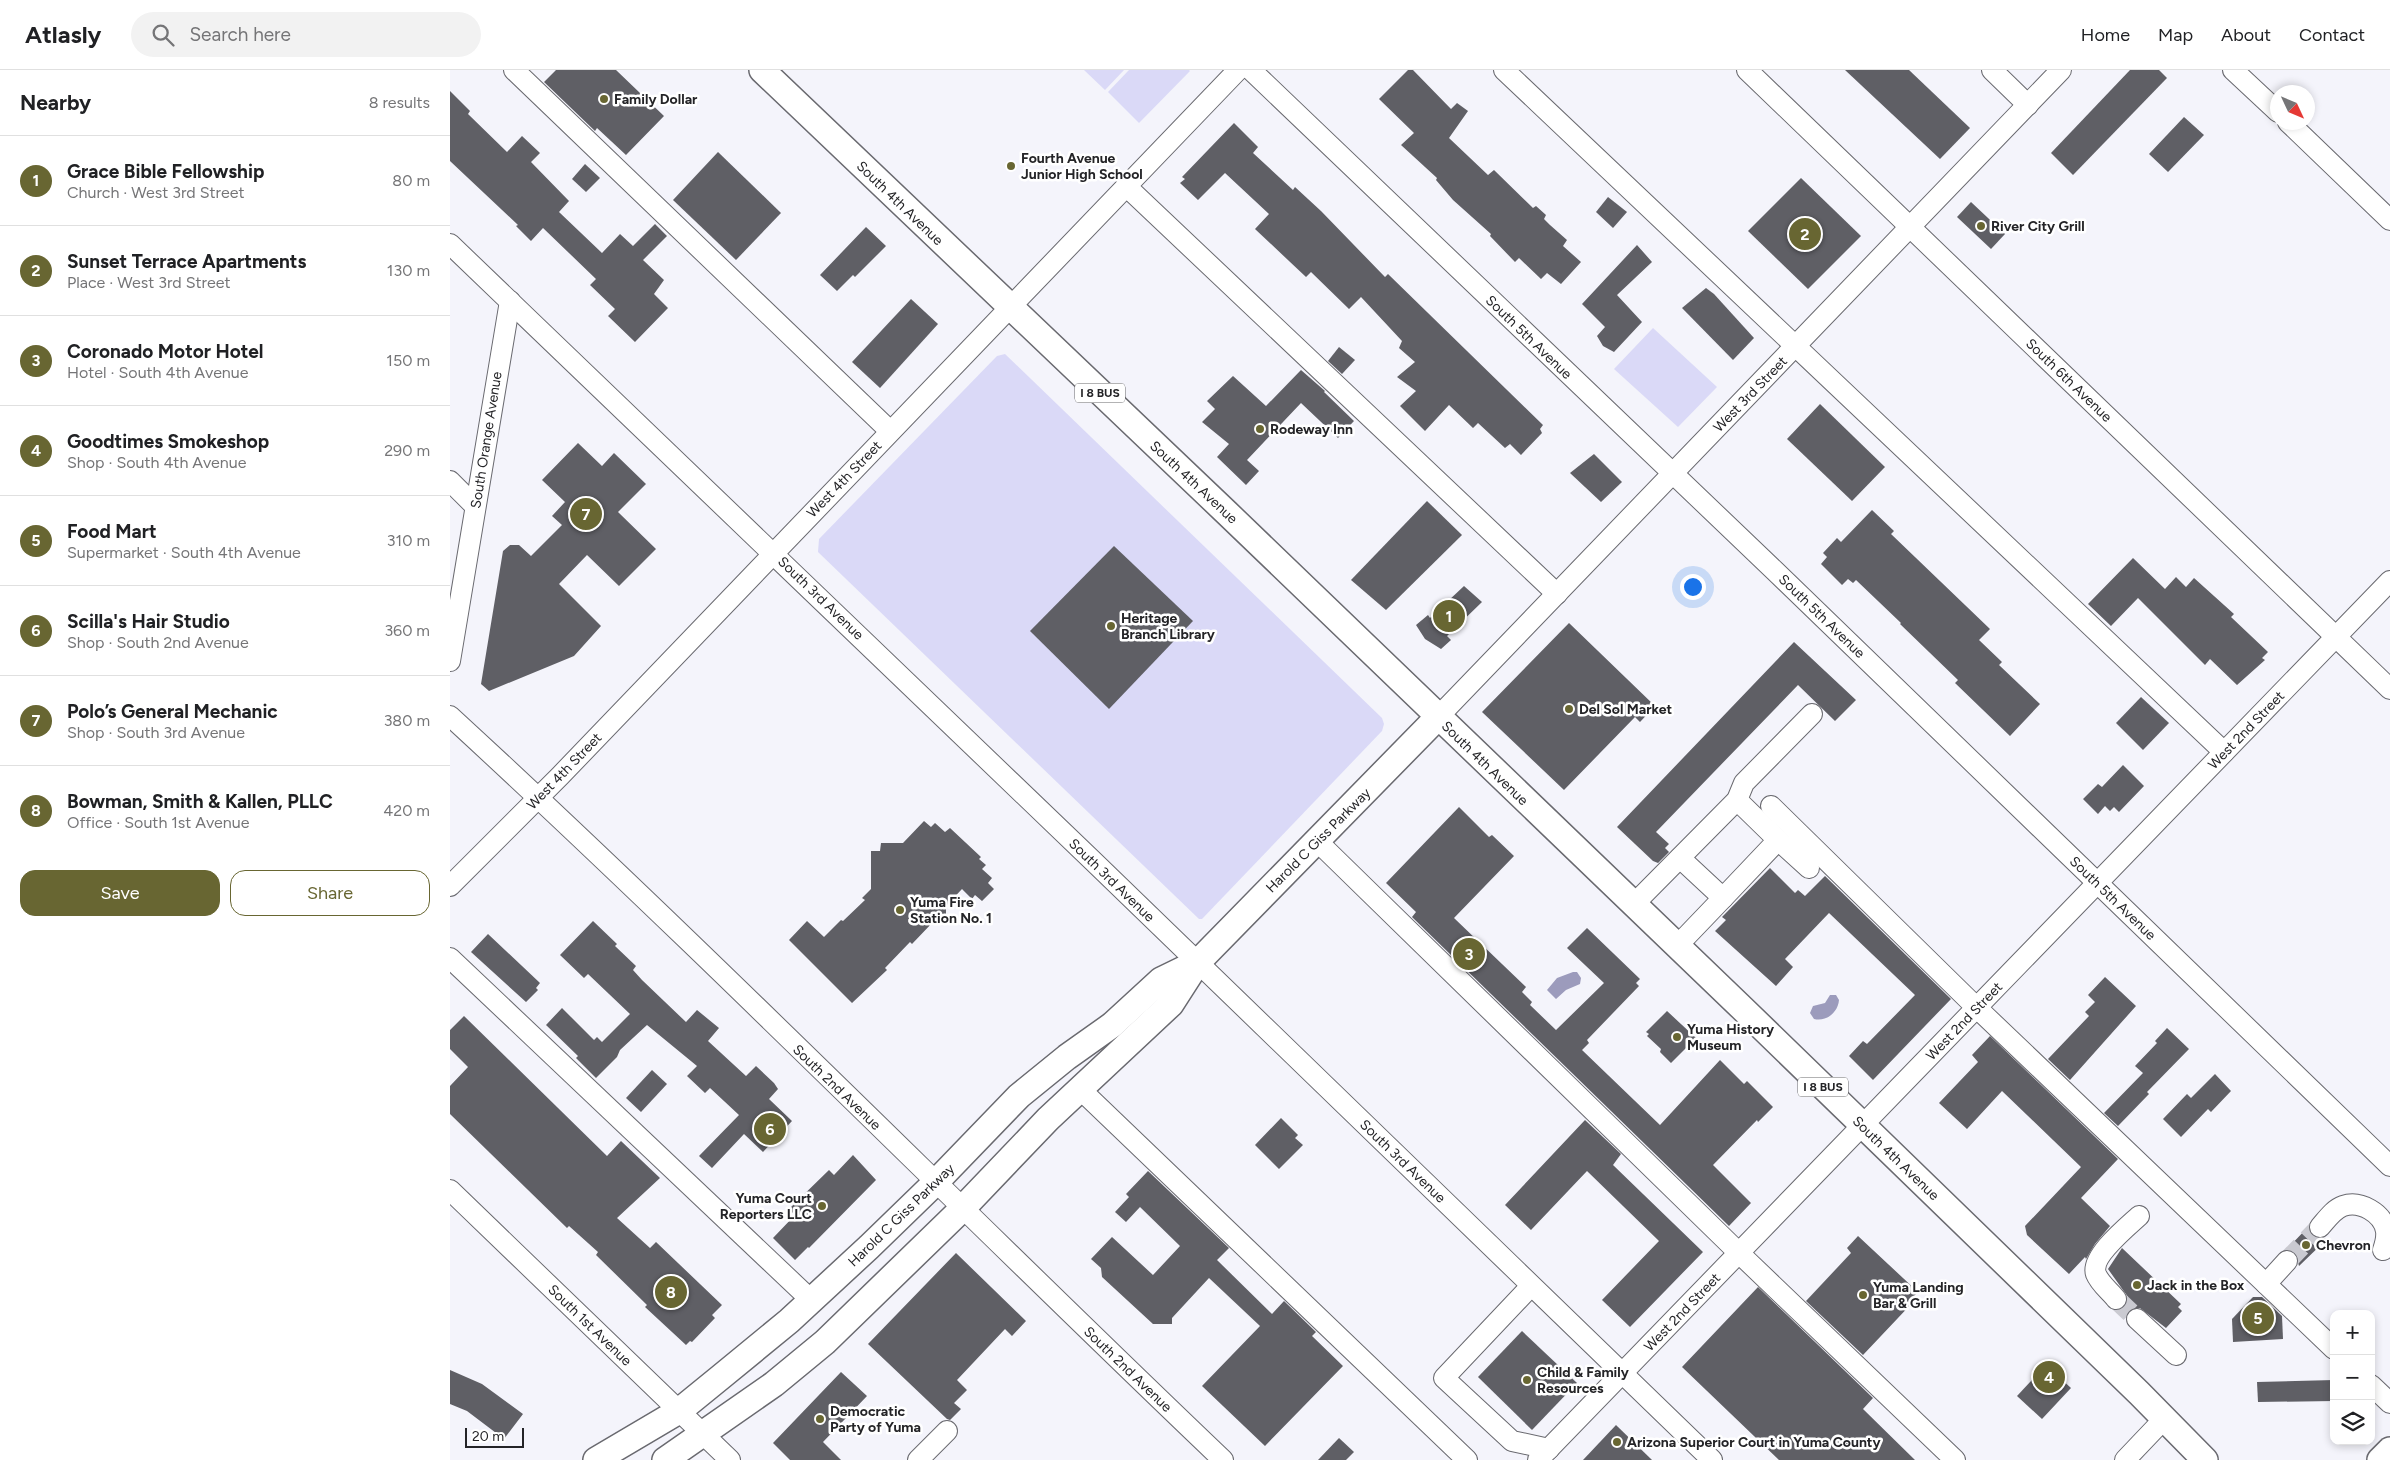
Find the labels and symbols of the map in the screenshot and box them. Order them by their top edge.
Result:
north arrow [2270,85,2315,130]
place label: Family Dollar [614,91,698,108]
marker: Family Dollar [598,93,610,105]
place label: Fourth Avenue Junior High School [1021,150,1143,183]
street label: South 4th Avenue [853,158,947,249]
marker: Fourth Avenue Junior High School [1005,160,1017,172]
pin: 2 [1789,215,1821,253]
place label: River City Grill [1991,218,2085,235]
marker: River City Grill [1975,220,1987,232]
street label: South 5th Avenue [1482,292,1575,383]
street label: South 6th Avenue [2022,335,2115,426]
street label: West 3rd Street [1710,353,1791,436]
street label: South Orange Avenue [467,370,506,510]
road number: I 8 BUS [1075,384,1125,402]
place label: Rodeway Inn [1270,421,1353,438]
marker: Rodeway Inn [1254,423,1266,435]
street label: West 4th Street [803,437,885,521]
street label: South 4th Avenue [1146,437,1241,528]
pin: 7 [570,495,602,533]
street label: South 3rd Avenue [774,553,867,644]
street label: South 5th Avenue [1775,571,1868,662]
your location [1680,574,1706,600]
pin: 1 [1433,597,1465,635]
place label: Heritage Branch Library [1121,610,1216,643]
marker: Heritage Branch Library [1105,620,1117,632]
street label: West 2nd Street [2205,688,2288,773]
place label: Del Sol Market [1579,701,1672,718]
marker: Del Sol Market [1563,703,1575,715]
street label: South 4th Avenue [1438,718,1532,809]
street label: West 4th Street [523,729,605,813]
street label: Harold C Giss Parkway [1262,784,1375,896]
street label: South 3rd Avenue [1065,835,1158,926]
street label: South 5th Avenue [2066,853,2159,944]
place label: Yuma Fire Station No. 1 [910,894,992,927]
marker: Yuma Fire Station No. 1 [894,904,906,916]
pin: 3 [1453,935,1485,973]
street label: West 2nd Street [1923,979,2006,1064]
place label: Yuma History Museum [1687,1021,1775,1054]
marker: Yuma History Museum [1671,1031,1683,1043]
street label: South 2nd Avenue [789,1041,884,1134]
road number: I 8 BUS [1798,1078,1848,1096]
pin: 6 [754,1110,786,1148]
street label: South 4th Avenue [1849,1113,1943,1204]
street label: South 3rd Avenue [1356,1116,1449,1207]
street label: Harold C Giss Parkway [845,1160,958,1270]
place label: Yuma Court Reporters LLC [720,1190,812,1223]
marker: Yuma Court Reporters LLC [816,1200,828,1212]
place label: Chevron [2316,1237,2371,1254]
marker: Chevron [2300,1239,2312,1251]
street label: West 2nd Street [1641,1270,1724,1355]
pin: 8 [655,1273,687,1311]
place label: Jack in the Box [2147,1277,2245,1294]
place label: Yuma Landing Bar & Grill [1873,1279,1964,1312]
marker: Jack in the Box [2131,1279,2143,1291]
street label: South 1st Avenue [544,1281,635,1370]
marker: Yuma Landing Bar & Grill [1857,1289,1869,1301]
pin: 5 [2242,1299,2274,1337]
street label: South 2nd Avenue [1080,1323,1175,1416]
pin: 4 [2033,1358,2065,1396]
place label: Child & Family Resources [1537,1364,1630,1397]
marker: Child & Family Resources [1521,1374,1533,1386]
place label: Democratic Party of Yuma [830,1403,921,1436]
marker: Democratic Party of Yuma [814,1413,826,1425]
scale bar [465,1425,524,1448]
place label: Arizona Superior Court in Yuma County [1627,1434,1881,1451]
marker: Arizona Superior Court in Yuma County [1611,1436,1623,1448]

